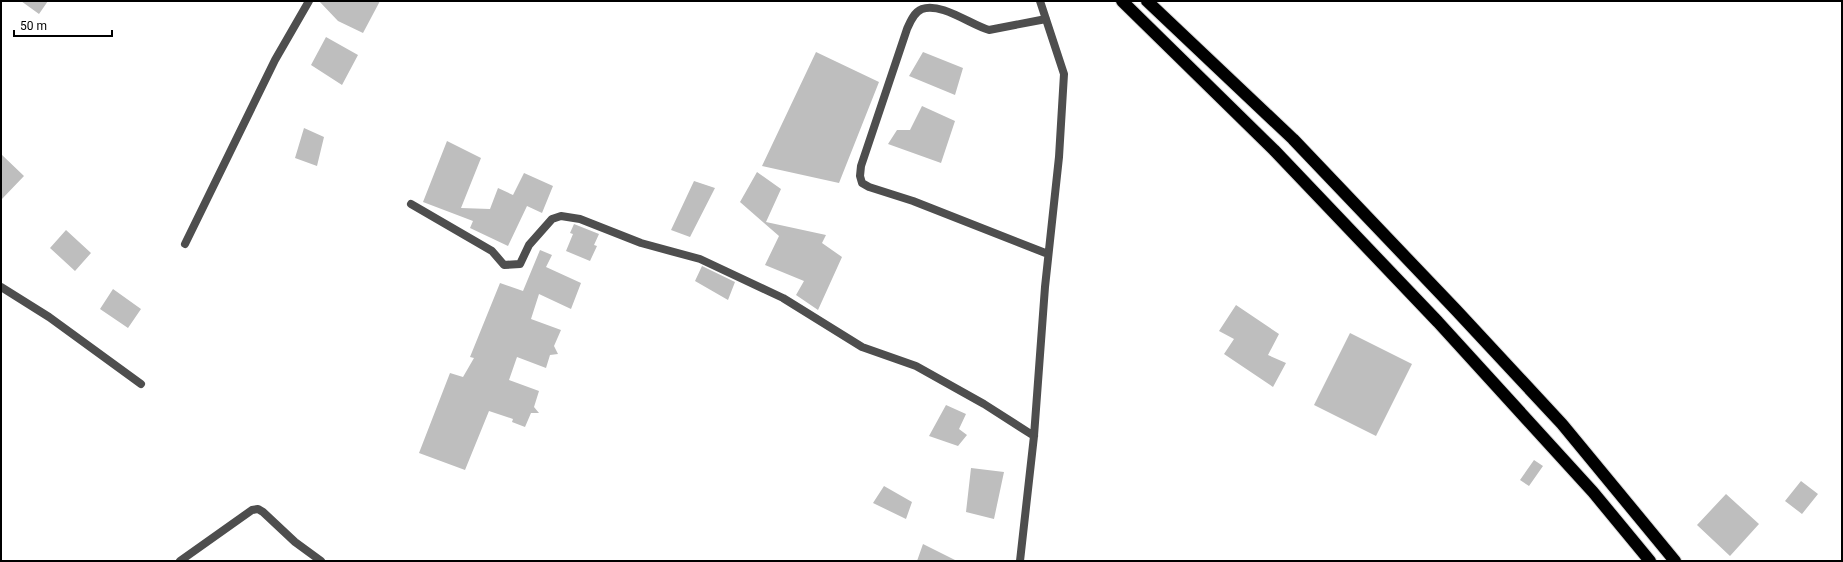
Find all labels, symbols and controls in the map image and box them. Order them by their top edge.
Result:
scale bar [14,12,112,38]
text: 50 m [20,19,47,33]

